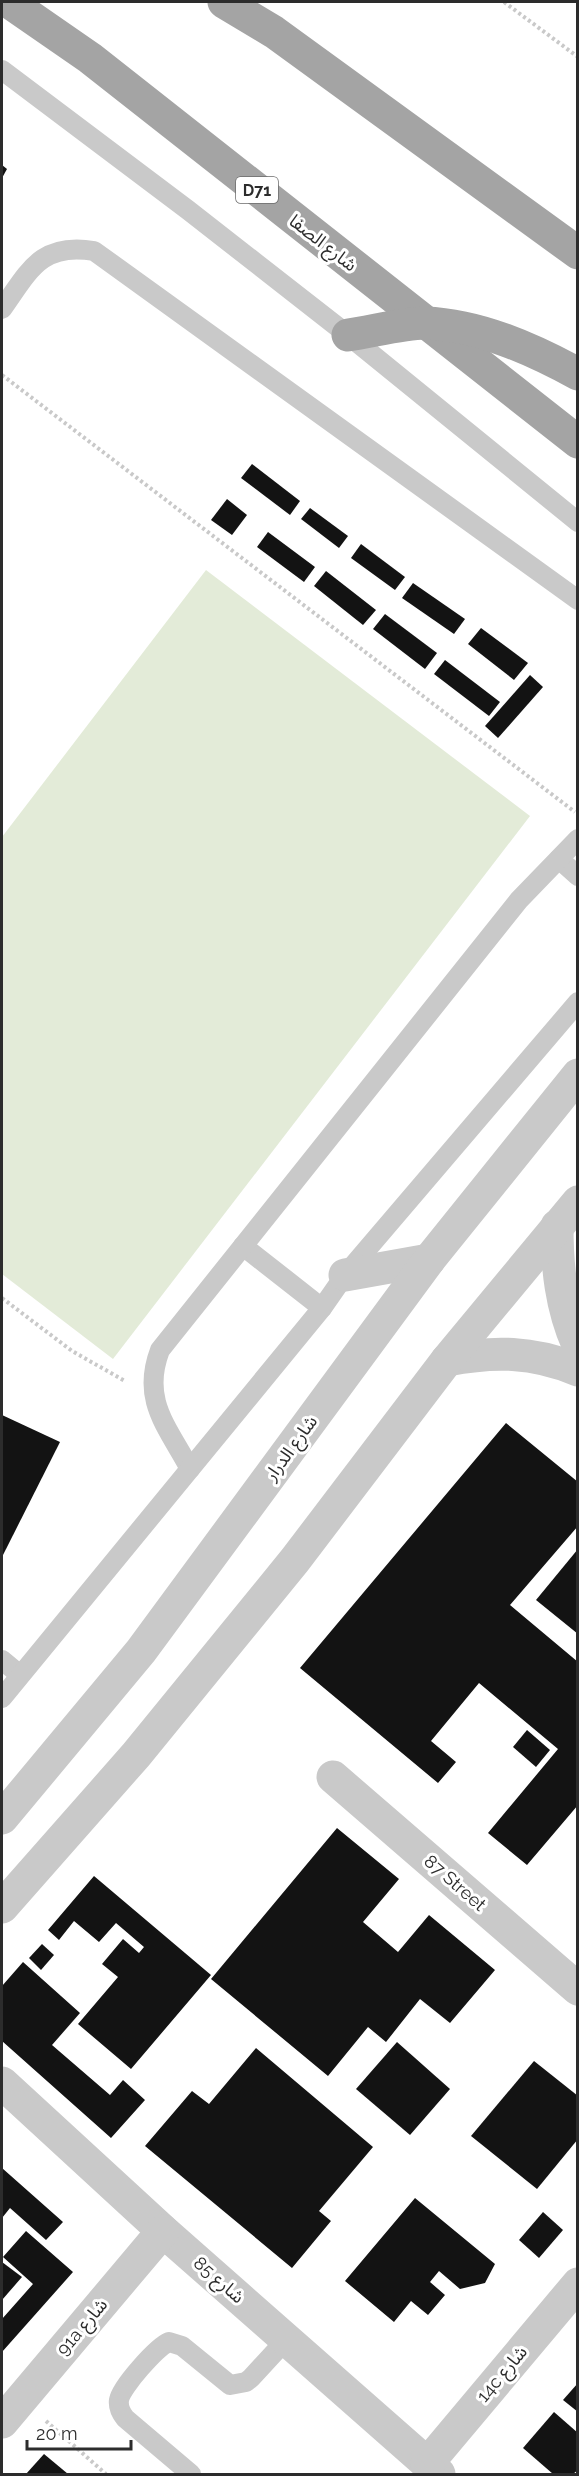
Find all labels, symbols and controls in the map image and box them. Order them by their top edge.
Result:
road number: D71 [236,177,278,203]
street label: شارع الصفا [283,210,361,279]
street label: شارع الدرار [259,1411,324,1487]
street label: 87 Street [420,1850,490,1915]
street label: شارع 85 [187,2252,249,2310]
street label: 91a شارع [52,2294,114,2362]
street label: 14c شارع [472,2341,534,2409]
scale bar [27,2413,130,2451]
text: 20 m [36,2423,78,2444]

